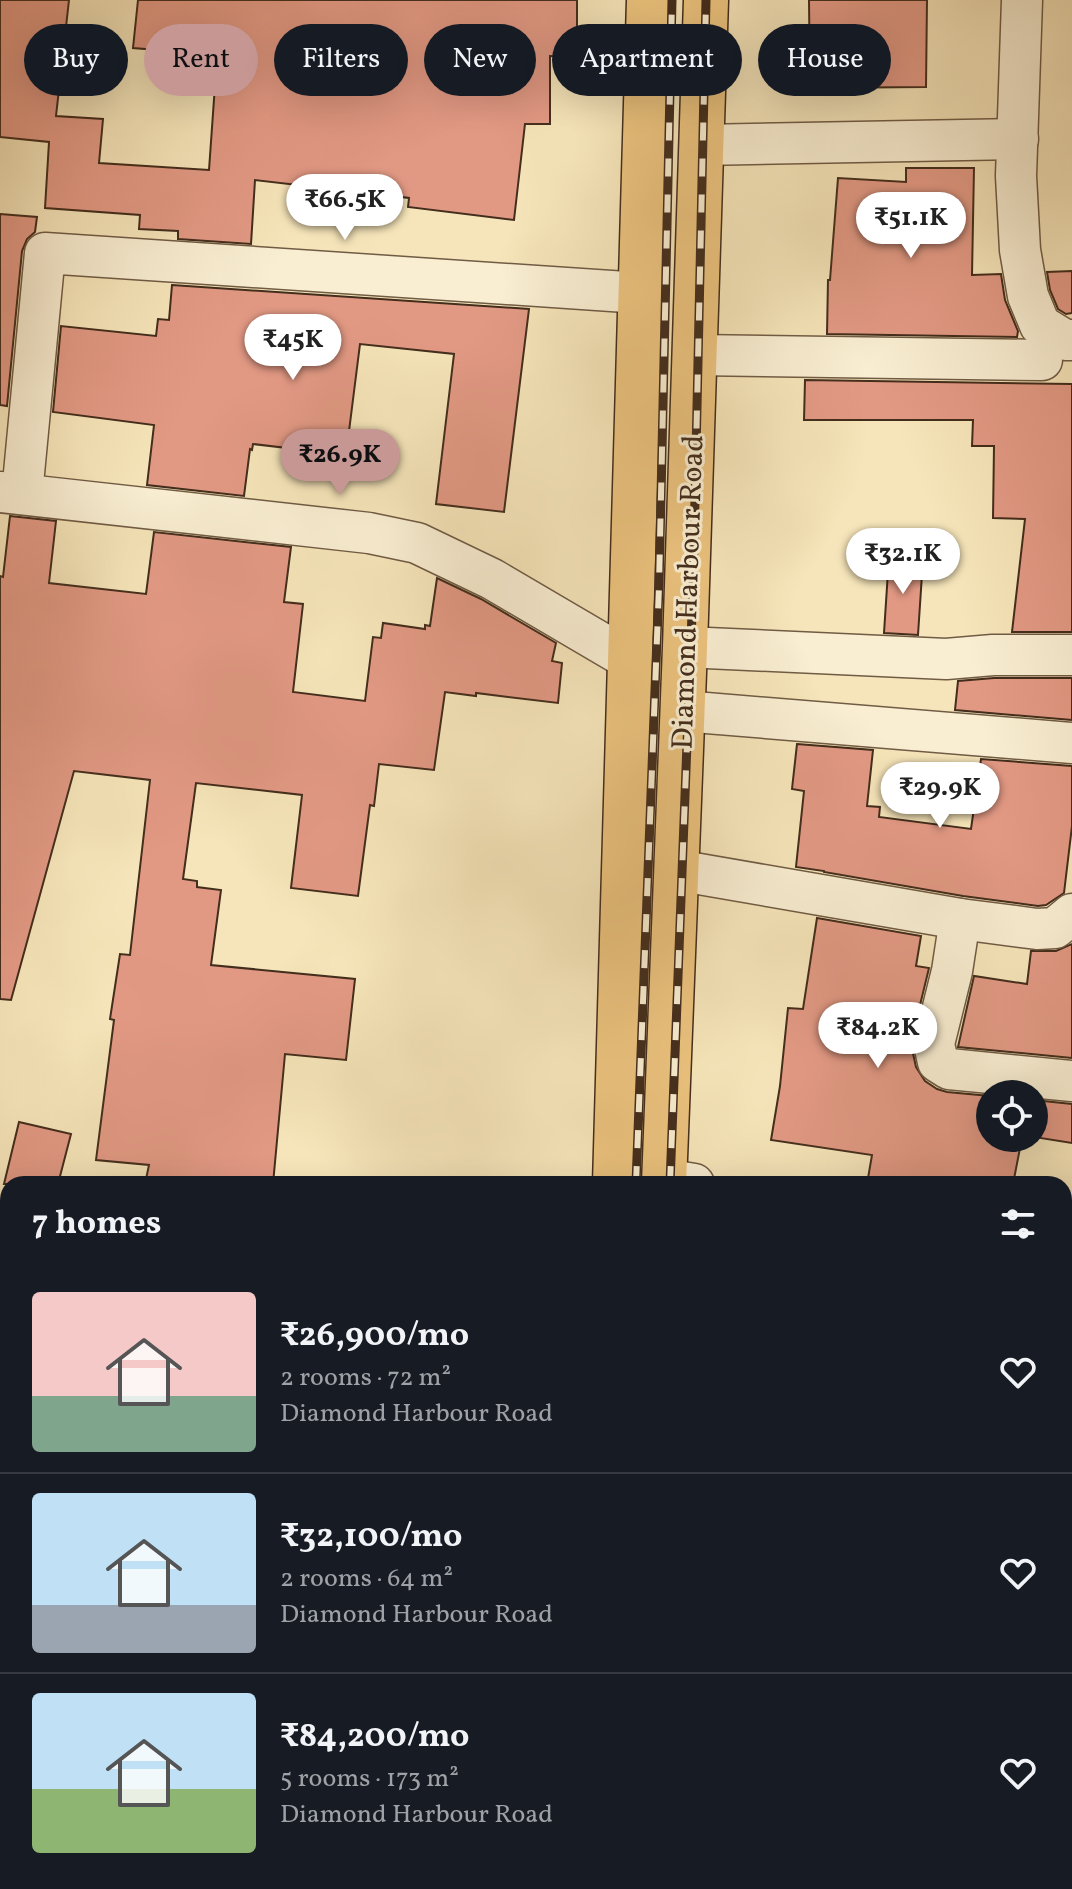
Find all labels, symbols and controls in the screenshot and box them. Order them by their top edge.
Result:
chip: Buy [24,24,128,96]
chip: Rent [144,24,258,96]
chip: Filters [274,24,408,96]
chip: New [424,24,536,96]
chip: Apartment [552,24,742,96]
chip: House [758,24,891,96]
pin: ₹66.5K [280,174,410,242]
text: ₹66.5K [304,182,386,218]
pin: ₹51.1K [846,192,976,260]
text: ₹51.1K [874,200,948,236]
pin: ₹45K [246,314,340,382]
text: ₹45K [262,322,324,358]
pin: ₹26.9K [275,429,405,497]
street label: Diamond Harbour Road [663,434,715,750]
text: ₹26.9K [299,437,381,473]
pin: ₹32.1K [838,528,968,596]
text: ₹32.1K [864,536,942,572]
pin: ₹29.9K [875,762,1005,830]
text: ₹29.9K [899,770,981,806]
pin: ₹84.2K [813,1002,943,1070]
text: ₹84.2K [836,1010,920,1046]
map controls [976,1080,1048,1152]
button: locate [976,1080,1048,1152]
text: 7 homes [32,1201,161,1248]
icon: filters [996,1202,1040,1246]
text: ₹26,900/mo [280,1313,469,1360]
icon: home [96,1324,192,1420]
icon: heart [996,1350,1040,1394]
text: 2 rooms · 72 m² [280,1360,451,1396]
text: Diamond Harbour Road [280,1396,553,1432]
text: ₹32,100/mo [280,1514,462,1561]
icon: home [96,1525,192,1621]
icon: heart [996,1551,1040,1595]
text: 2 rooms · 64 m² [280,1561,453,1597]
text: Diamond Harbour Road [280,1597,553,1633]
text: ₹84,200/mo [280,1714,470,1761]
icon: home [96,1725,192,1821]
icon: heart [996,1751,1040,1795]
text: 5 rooms · 173 m² [280,1761,459,1797]
text: Diamond Harbour Road [280,1797,553,1833]

